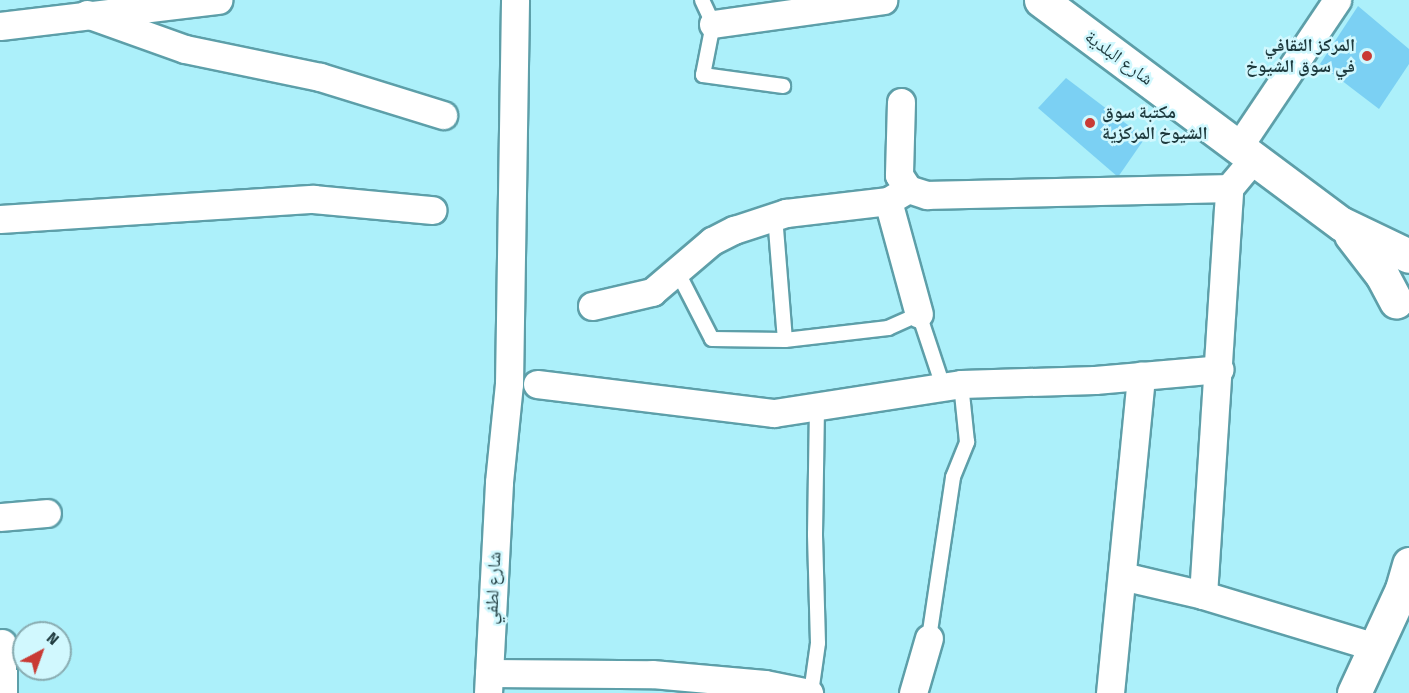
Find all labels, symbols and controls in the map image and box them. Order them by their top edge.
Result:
street label: شارع البلدية [1081,26,1157,90]
place label: المركز الثقافي في سوق الشيوخ [1246,35,1355,78]
marker: المركز الثقافي في سوق الشيوخ [1360,49,1374,63]
place label: مكتبة سوق الشيوخ المركزية [1102,102,1208,144]
marker: مكتبة سوق الشيوخ المركزية [1083,116,1097,130]
street label: شارع لطفي [480,551,506,625]
north arrow [12,621,72,681]
text: N [43,628,63,649]

